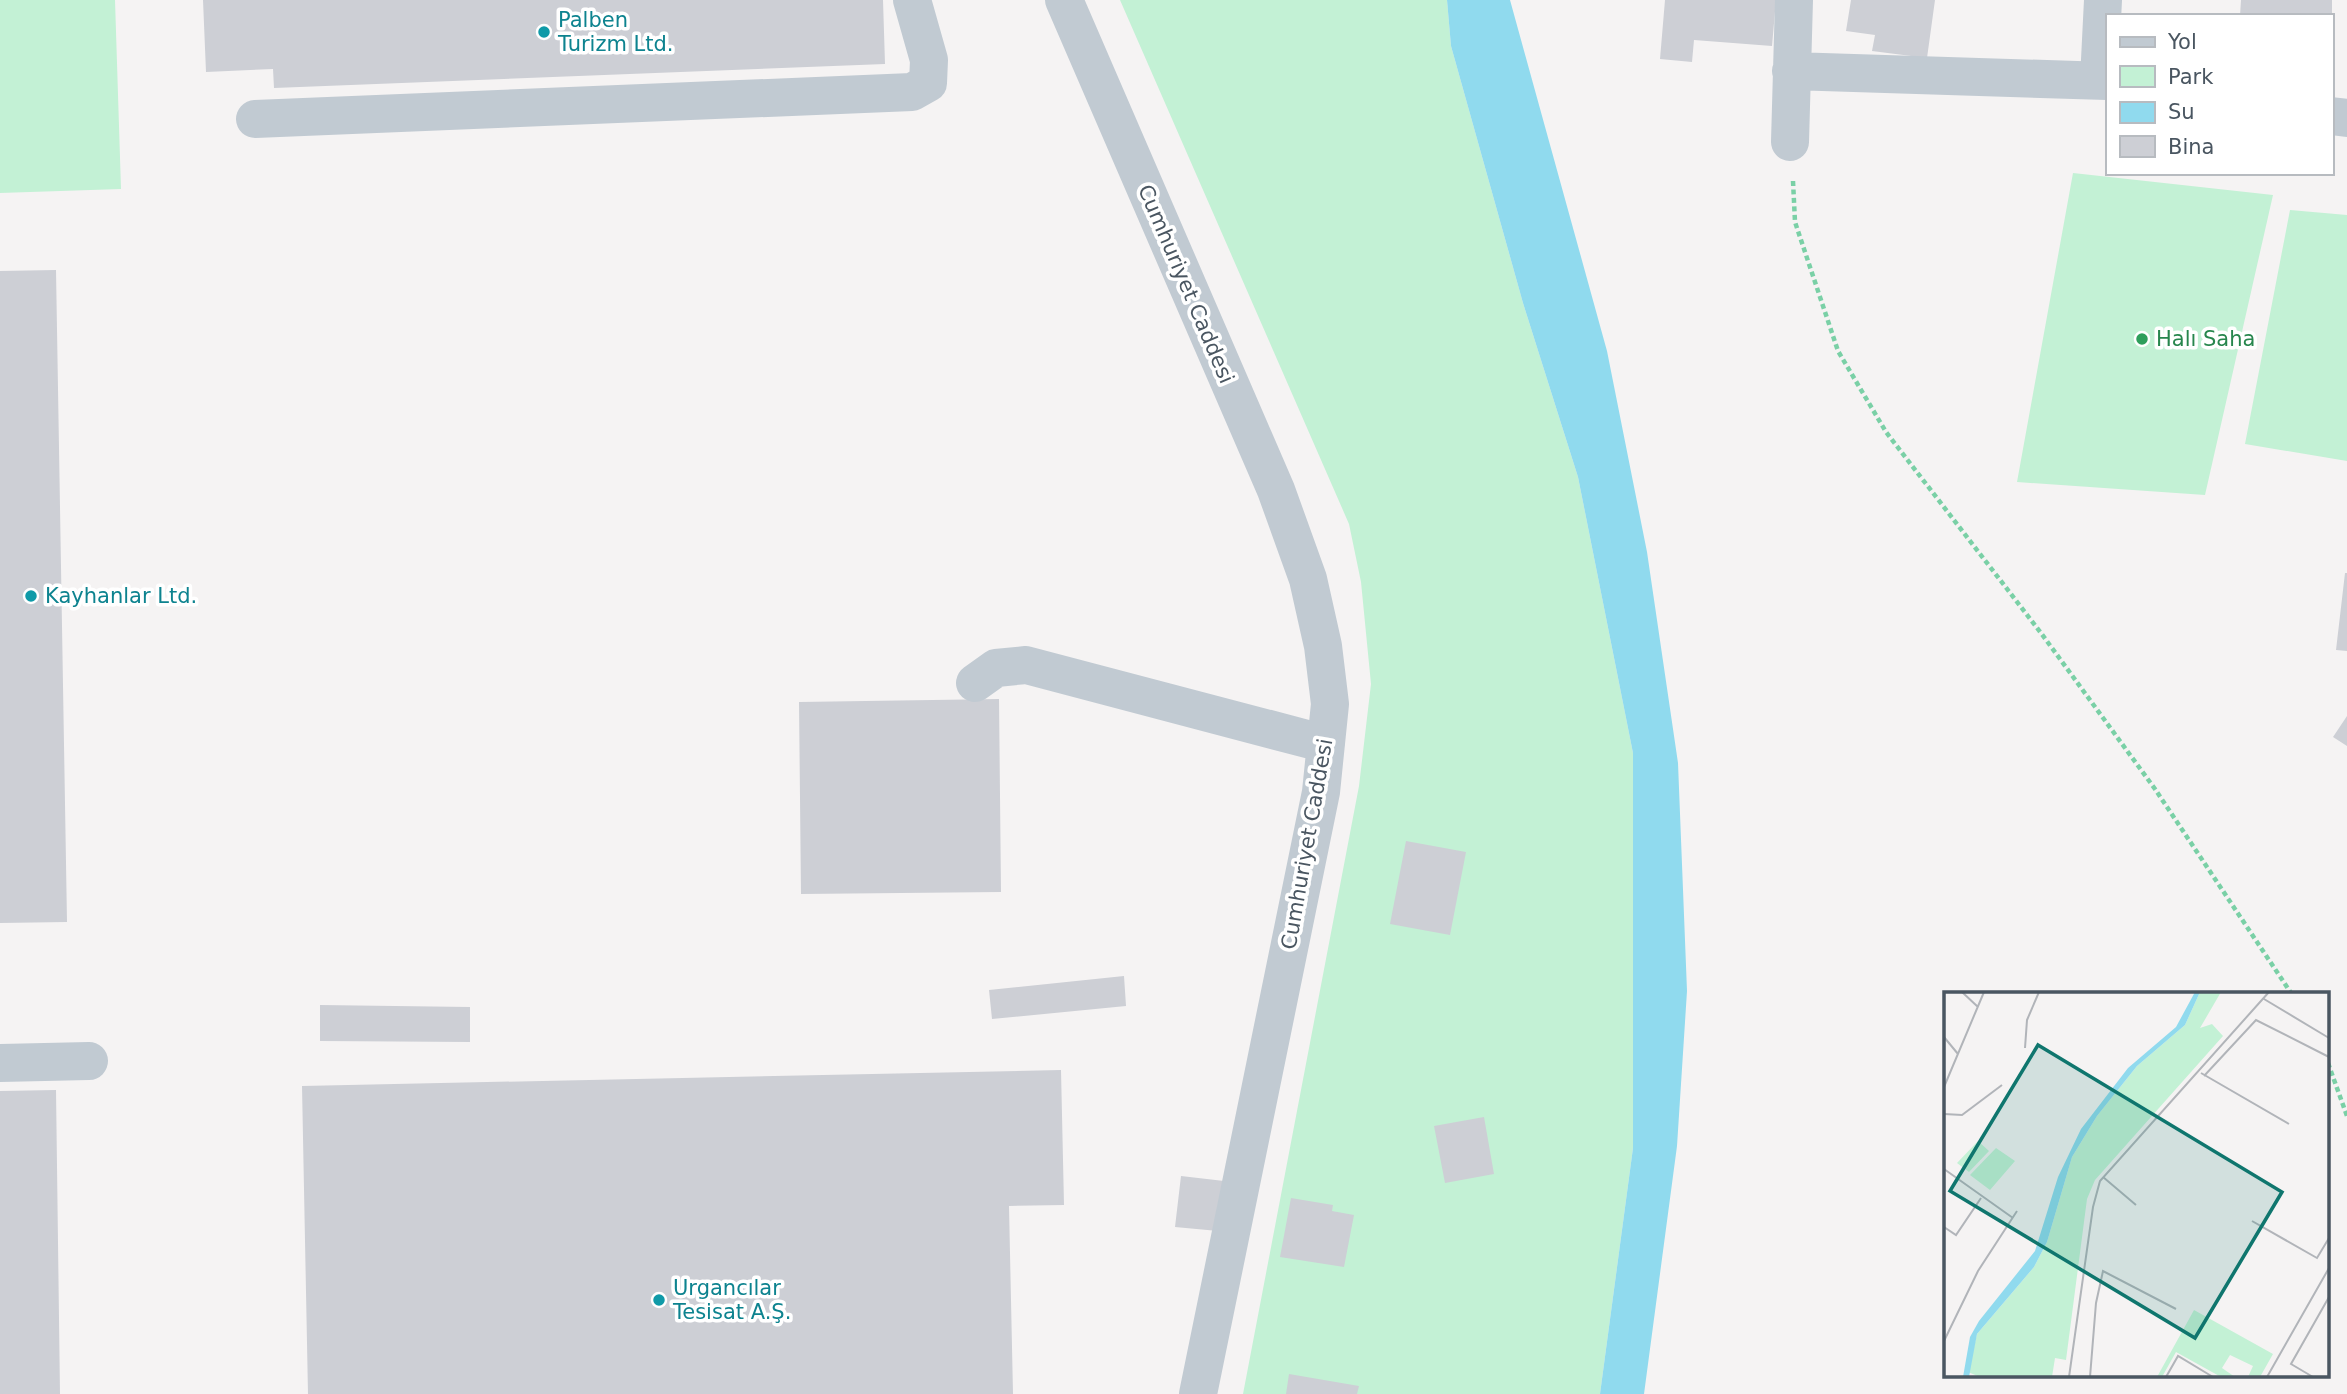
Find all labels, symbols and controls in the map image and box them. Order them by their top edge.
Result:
place label: Palben Turizm Ltd. [557,8,674,56]
legend [2106,14,2333,175]
marker: Palben Turizm Ltd. [536,24,552,40]
text: Yol [2167,30,2197,54]
text: Park [2168,65,2214,89]
text: Su [2168,100,2195,124]
text: Bina [2168,135,2214,159]
street label: Cumhuriyet Caddesi [1133,181,1239,387]
place label: Halı Saha [2156,327,2255,351]
marker: Halı Saha [2134,331,2150,347]
place label: Kayhanlar Ltd. [45,584,197,608]
marker: Kayhanlar Ltd. [23,588,39,604]
street label: Cumhuriyet Caddesi [1277,737,1337,951]
inset map [1944,992,2330,1376]
place label: Urgancılar Tesisat A.Ş. [672,1276,791,1324]
marker: Urgancılar Tesisat A.Ş. [651,1292,667,1308]

